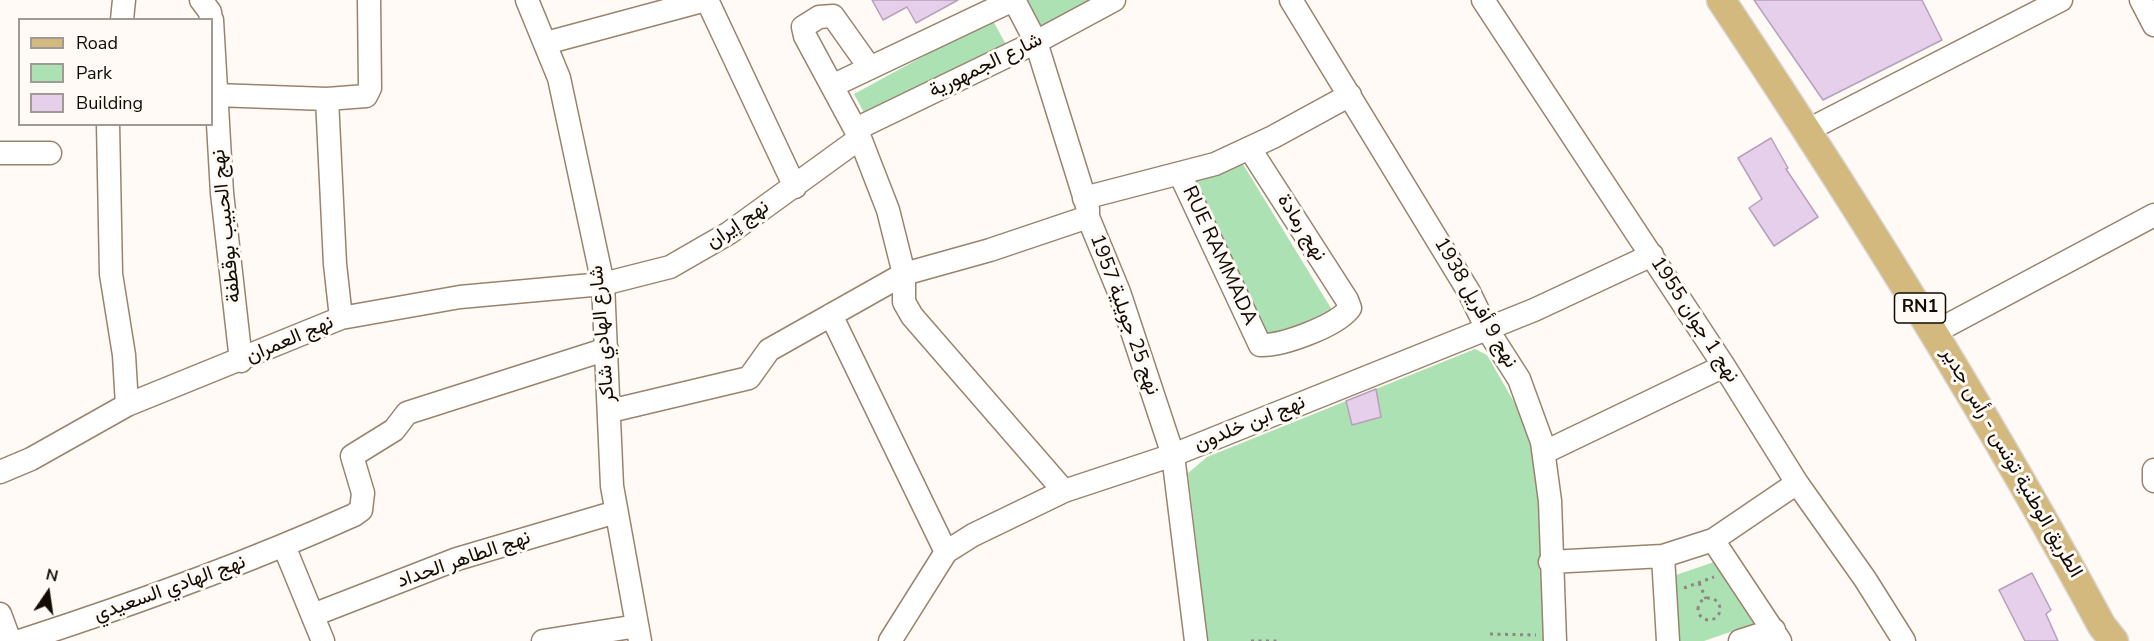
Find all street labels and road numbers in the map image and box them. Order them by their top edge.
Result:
street label: شارع الجمهورية [925,28,1047,104]
street label: نهج الحبيب بوقطفة [207,148,247,304]
street label: RUE RAMMADA [1176,183,1262,329]
street label: نهج رمادة [1271,190,1331,266]
street label: نهج إيران [702,195,774,255]
street label: نهج 25 جويلية 1957 [1084,231,1164,399]
street label: نهج 9 أفريل 1938 [1428,233,1522,373]
street label: نهج 1 جوان 1955 [1644,253,1744,387]
street label: شارع الهادي شاكر [585,265,621,403]
road number: RN1 [1894,293,1946,323]
street label: نهج العمران [243,311,337,369]
street label: الطريق الوطنية تونس - رأس جدير [1935,344,2087,582]
street label: نهج ابن خلدون [1191,391,1309,457]
street label: نهج الطاهر الحداد [394,526,534,594]
street label: نهج الهادي السعيدي [91,550,249,628]

